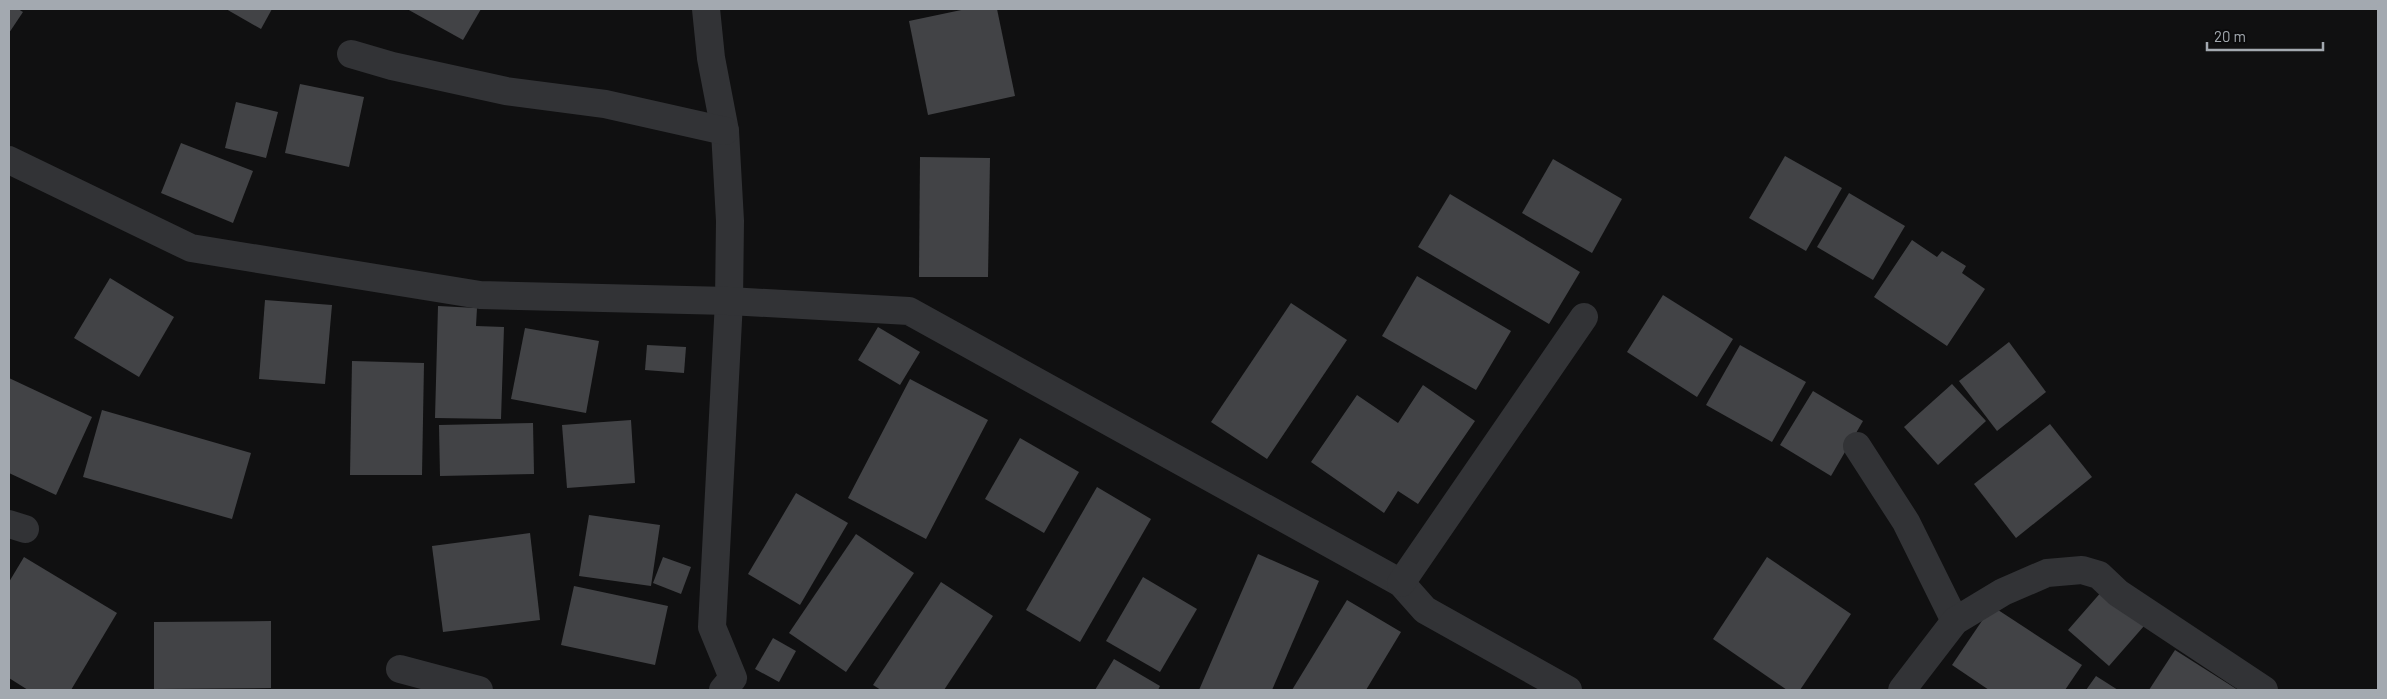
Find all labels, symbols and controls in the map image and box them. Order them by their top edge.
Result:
scale bar [2207,20,2323,52]
text: 20 m [2214,27,2246,45]

